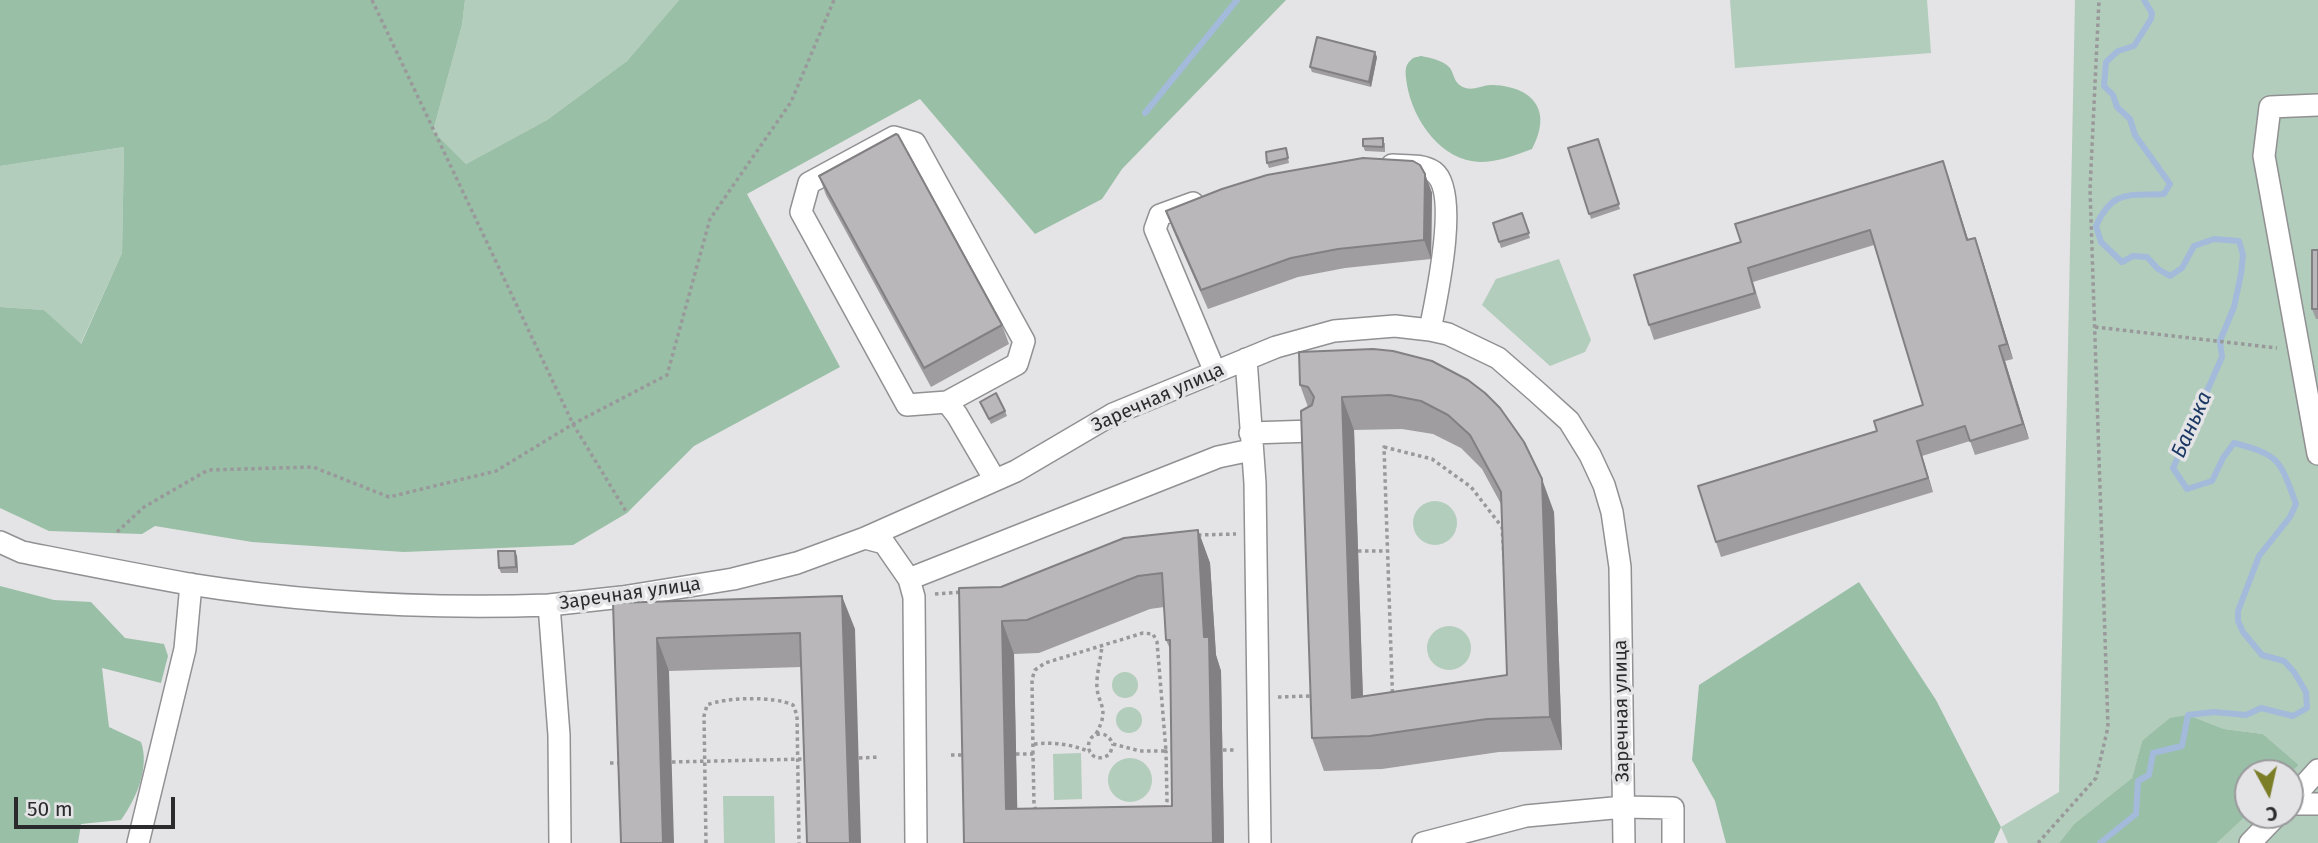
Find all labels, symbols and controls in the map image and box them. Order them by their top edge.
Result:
street label: Заречная улица [1088,359,1228,437]
water label: Банька [2166,388,2218,462]
street label: Заречная улица [558,573,702,615]
street label: Заречная улица [1609,640,1635,782]
north arrow [2234,759,2304,829]
scale bar [18,784,178,828]
text: 50 m [27,796,73,822]
text: С [2265,801,2279,825]

